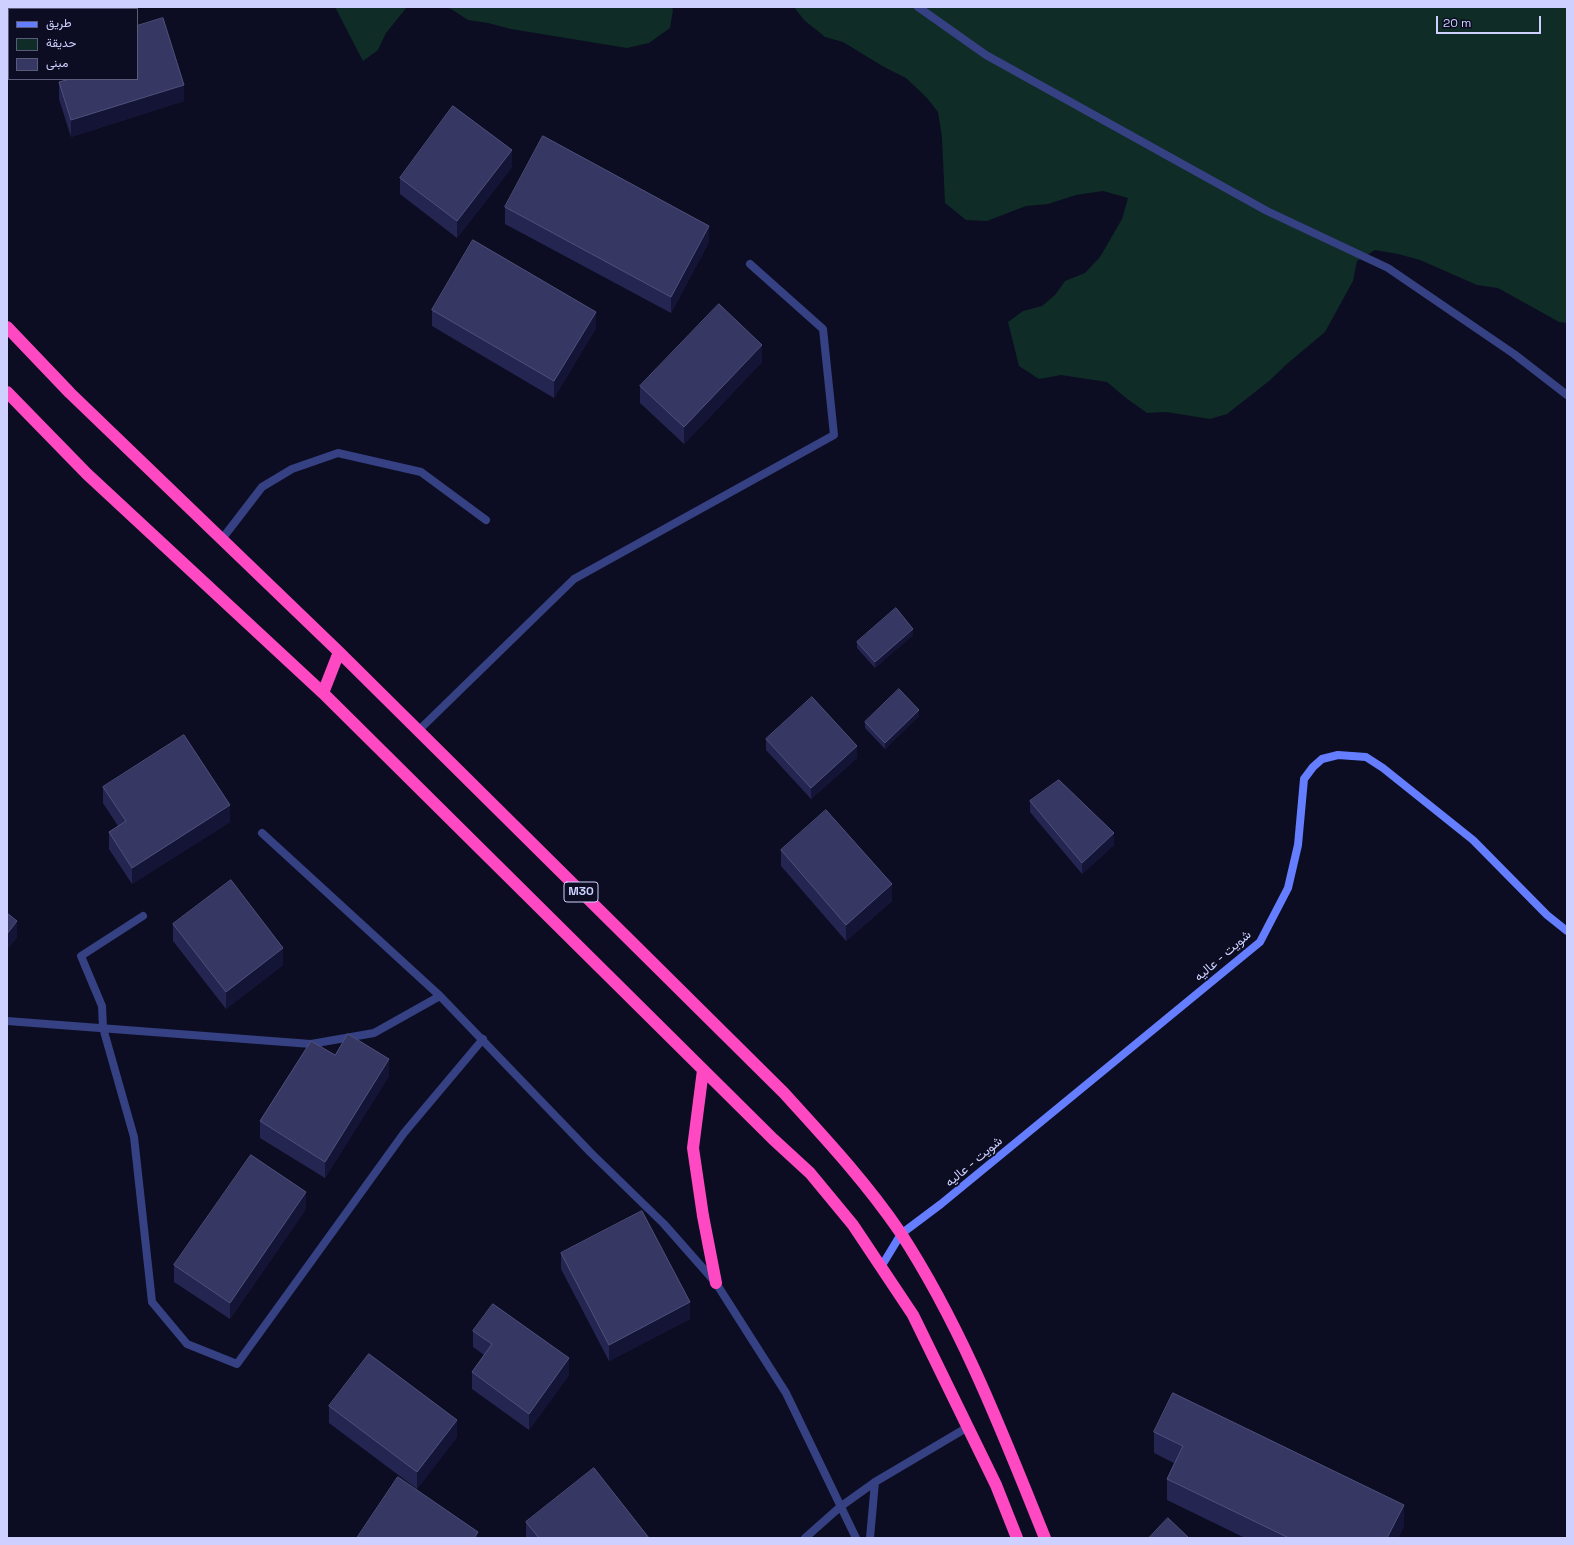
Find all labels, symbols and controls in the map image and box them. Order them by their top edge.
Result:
legend [8,8,138,80]
scale bar [1438,8,1543,34]
text: طريق [46,15,71,31]
text: 20 m [1443,15,1471,31]
text: حديقة [46,35,76,51]
text: مبنى [46,55,68,71]
road number: M30 [564,882,598,902]
street label: شويت - عاليه [1191,927,1255,985]
street label: شويت - عاليه [942,1133,1006,1191]

